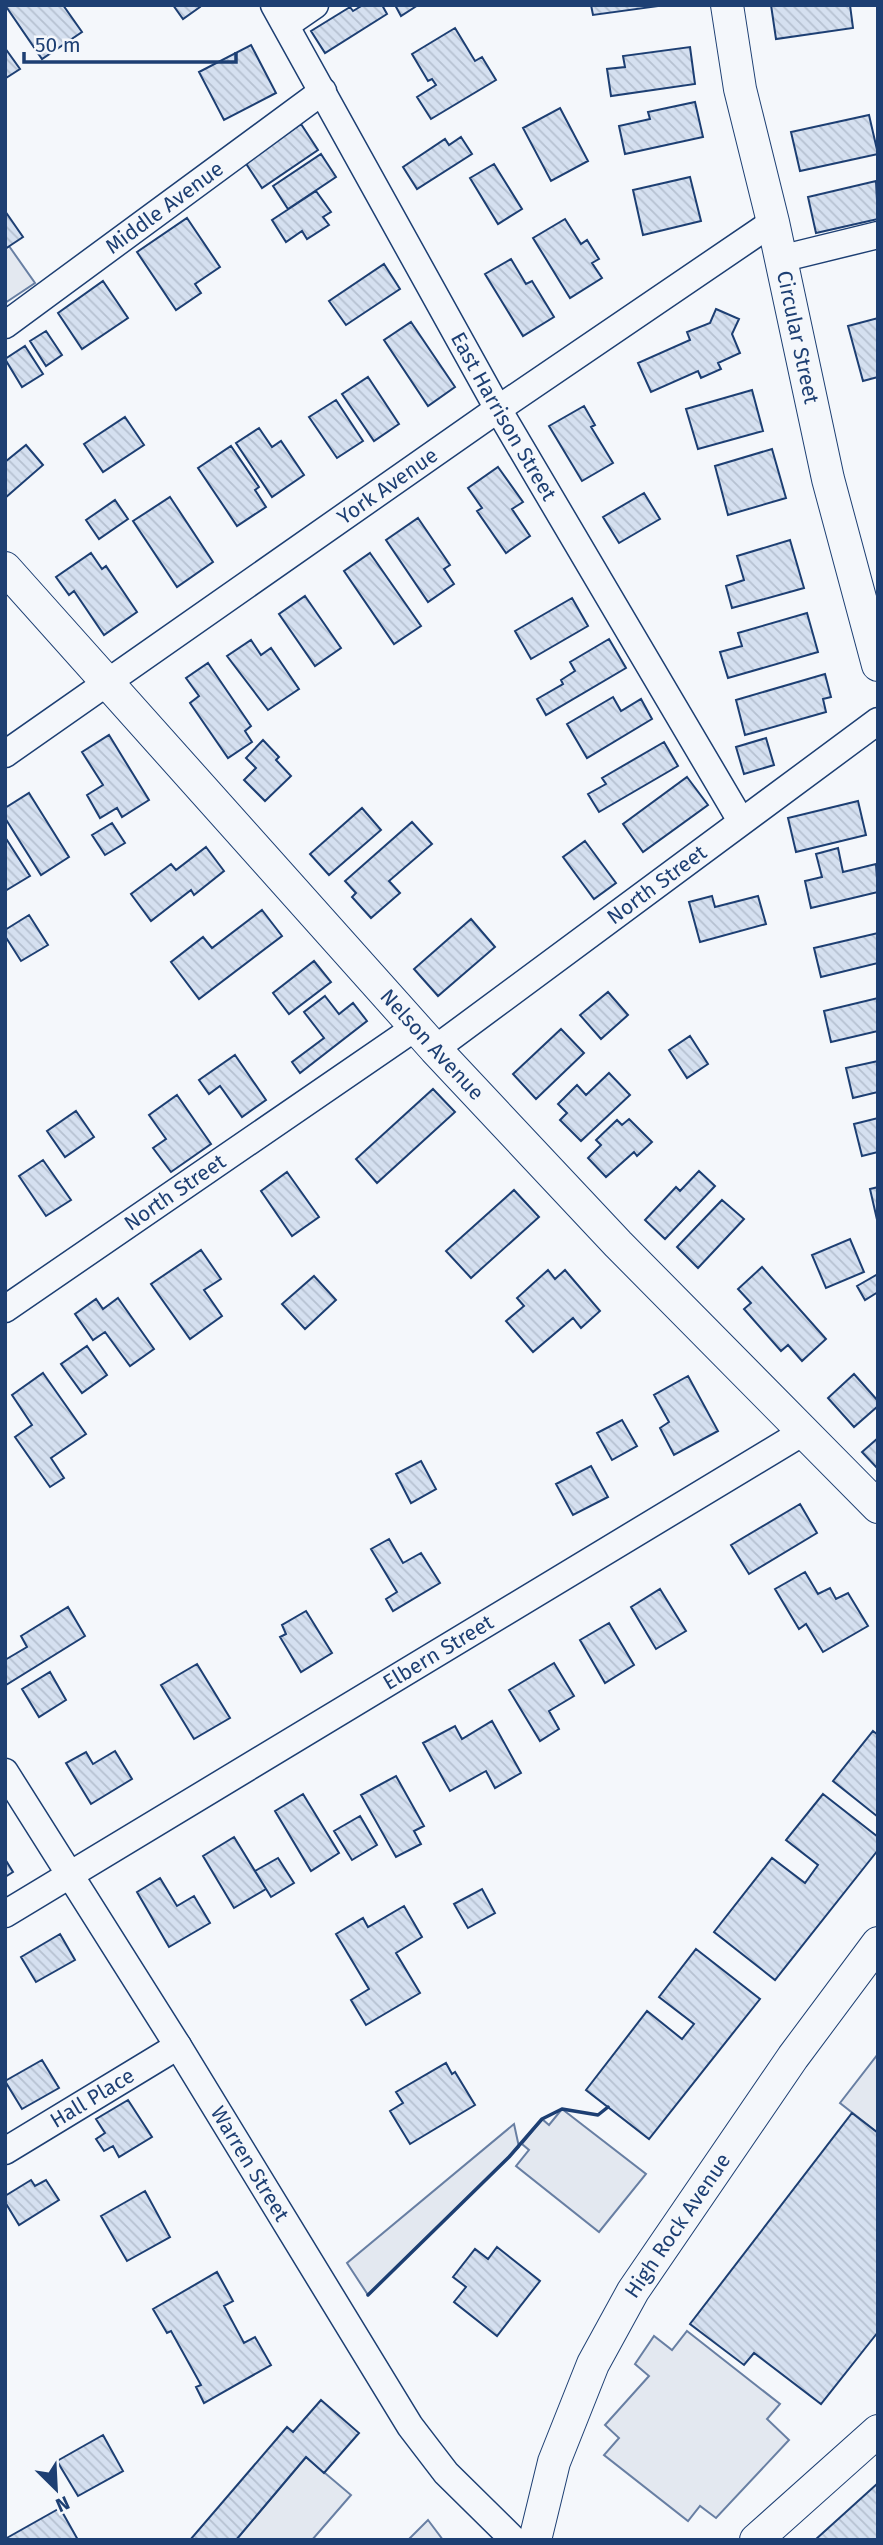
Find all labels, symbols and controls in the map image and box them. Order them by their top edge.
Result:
scale bar [24,21,236,65]
text: 50 m [35,32,81,58]
street label: Middle Avenue [100,156,229,260]
street label: Circular Street [771,268,825,407]
street label: East Harrison Street [445,328,562,506]
street label: York Avenue [332,442,443,530]
street label: North Street [602,839,712,930]
street label: Nelson Avenue [375,984,489,1106]
street label: North Street [119,1148,231,1236]
street label: Elbern Street [378,1609,498,1696]
street label: Hall Place [45,2063,139,2134]
street label: Warren Street [205,2101,295,2226]
street label: High Rock Avenue [619,2148,736,2303]
north arrow [21,2454,91,2524]
text: N [52,2491,73,2517]

